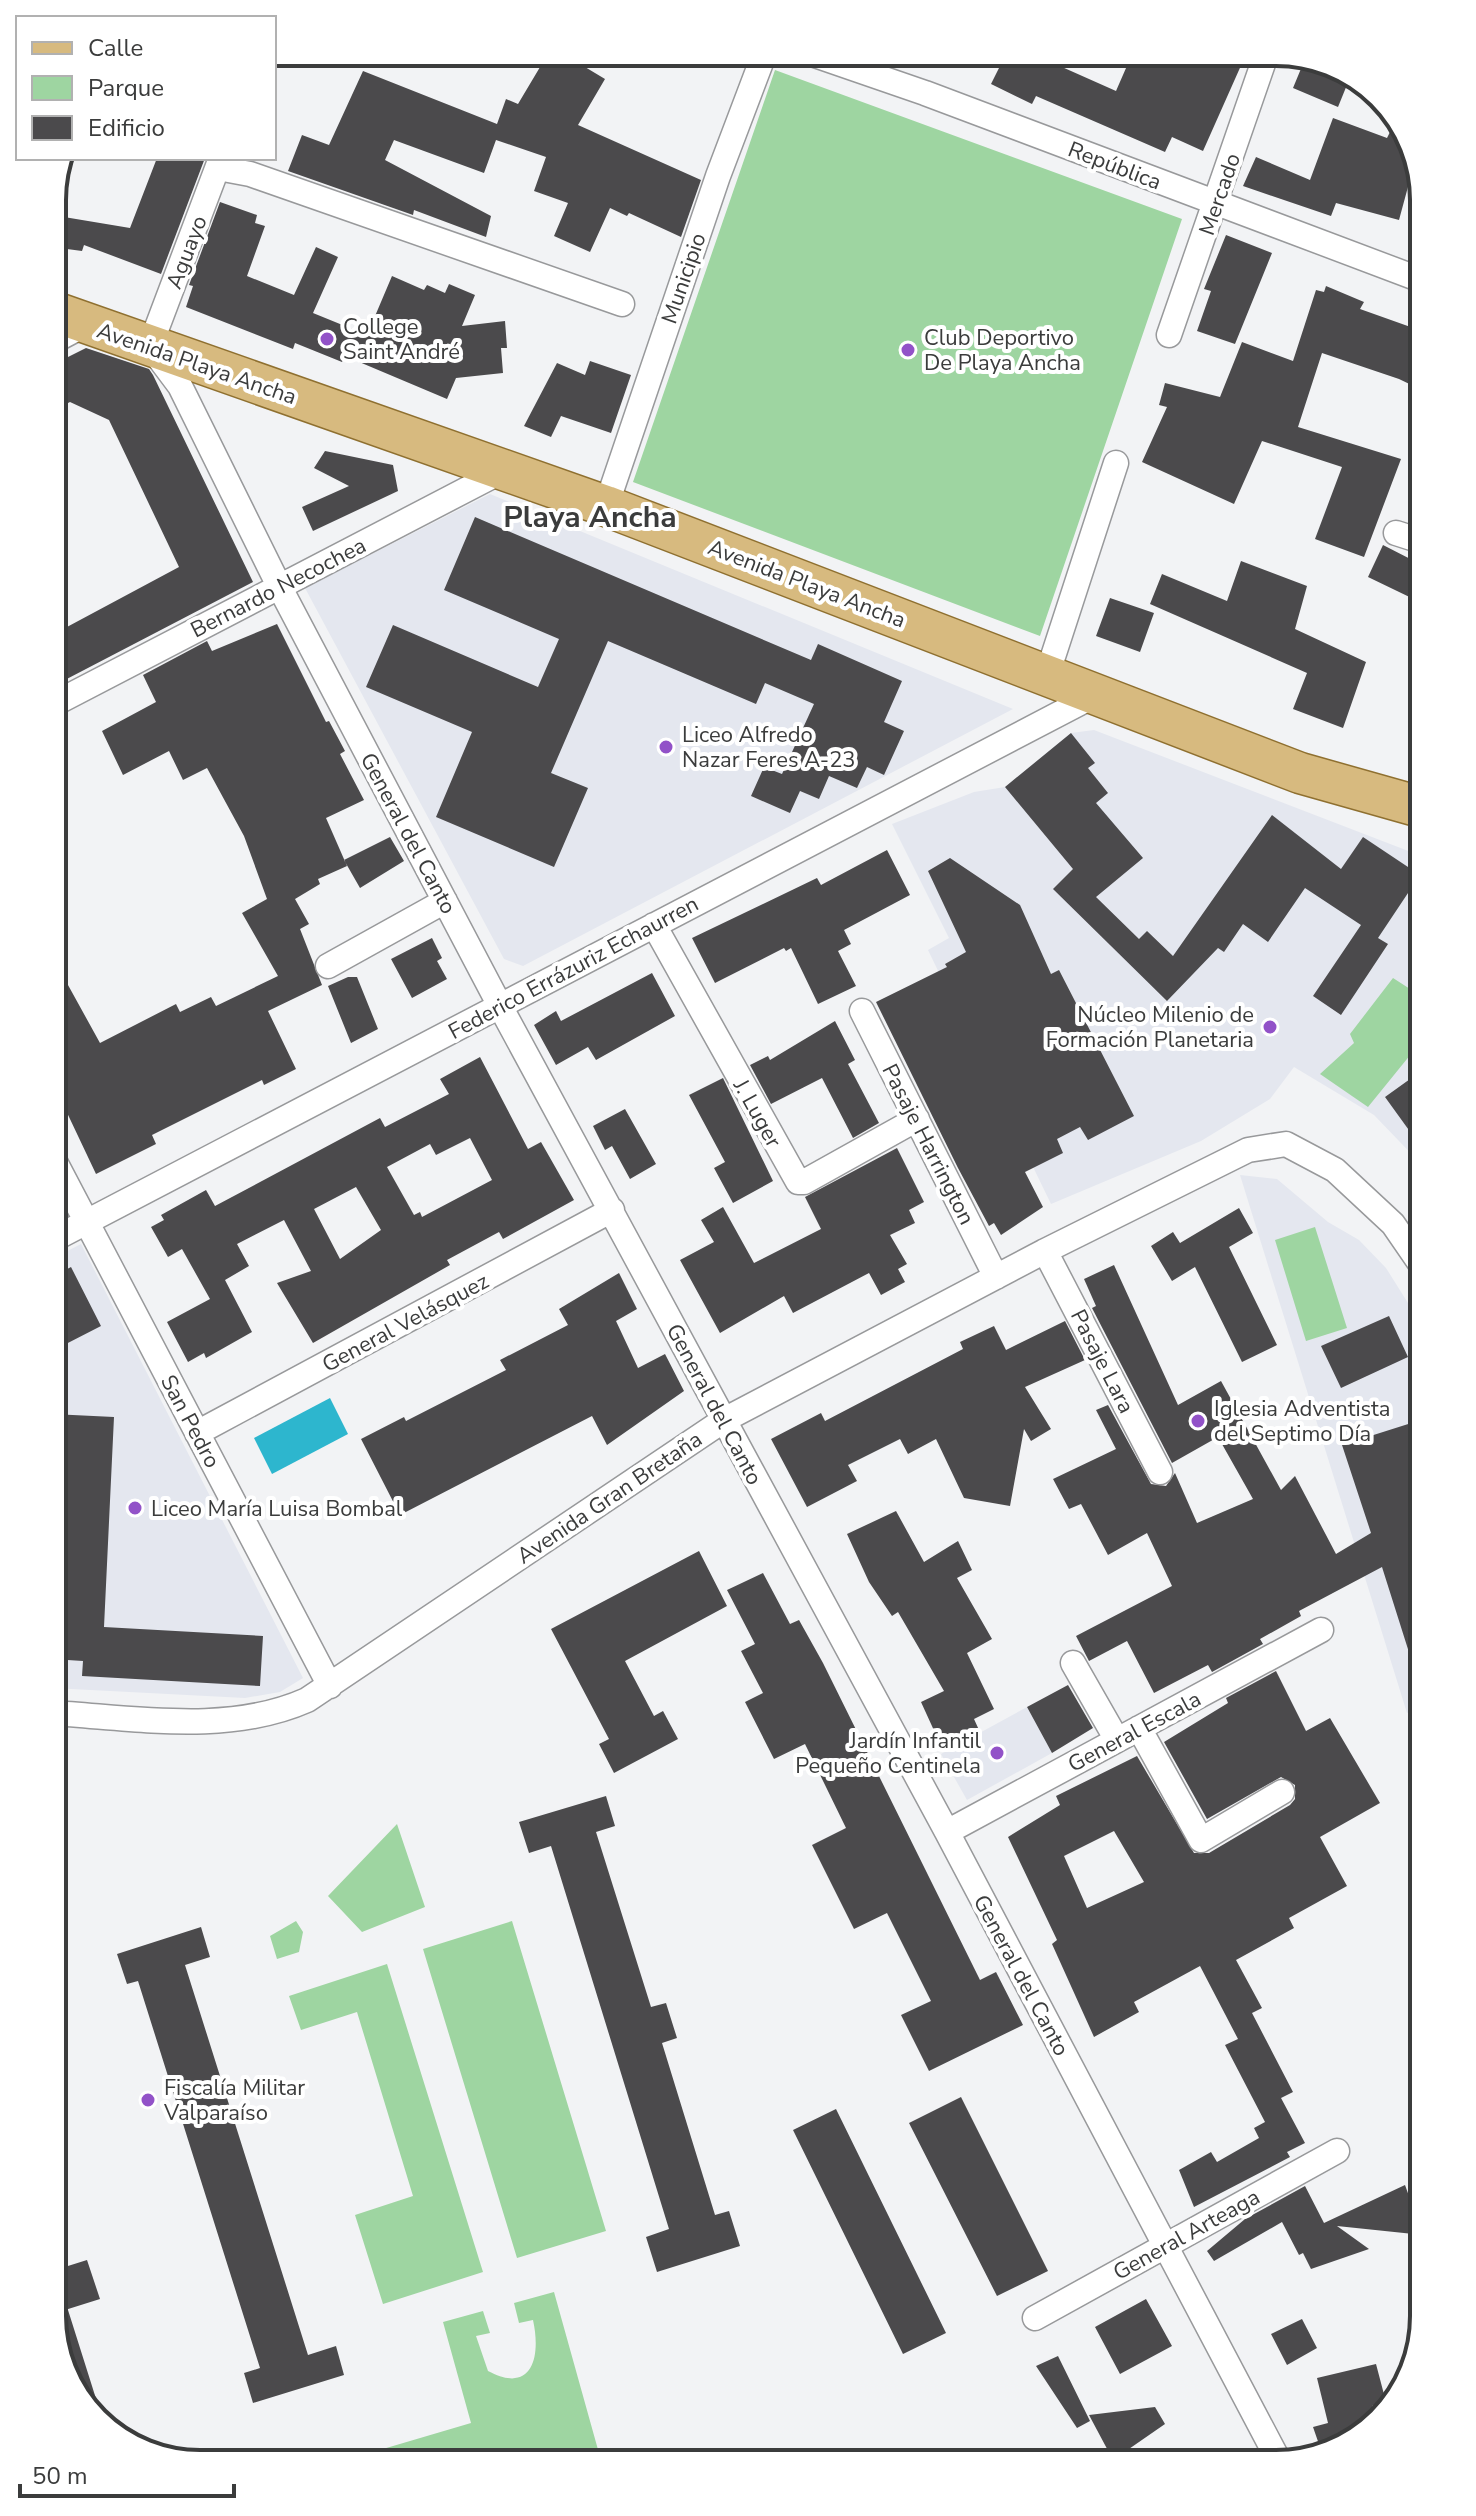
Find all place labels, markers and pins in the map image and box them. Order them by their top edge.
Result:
place label: College Saint André [343,312,460,367]
place label: Club Deportivo De Playa Ancha [924,323,1081,378]
marker: College Saint André [318,330,336,348]
marker: Club Deportivo De Playa Ancha [899,341,917,359]
place label: Liceo Alfredo Nazar Feres A-23 [682,720,856,775]
marker: Liceo Alfredo Nazar Feres A-23 [657,738,675,756]
place label: Núcleo Milenio de Formación Planetaria [1046,1000,1254,1055]
marker: Núcleo Milenio de Formación Planetaria [1261,1018,1279,1036]
place label: Iglesia Adventista del Septimo Día [1214,1394,1390,1449]
marker: Iglesia Adventista del Septimo Día [1189,1412,1207,1430]
place label: Liceo María Luisa Bombal [151,1494,403,1524]
marker: Liceo María Luisa Bombal [126,1499,144,1517]
place label: Jardín Infantil Pequeño Centinela [795,1726,981,1781]
marker: Jardín Infantil Pequeño Centinela [988,1744,1006,1762]
place label: Fiscalía Militar Valparaíso [163,2073,305,2128]
marker: Fiscalía Militar Valparaíso [139,2091,157,2109]

